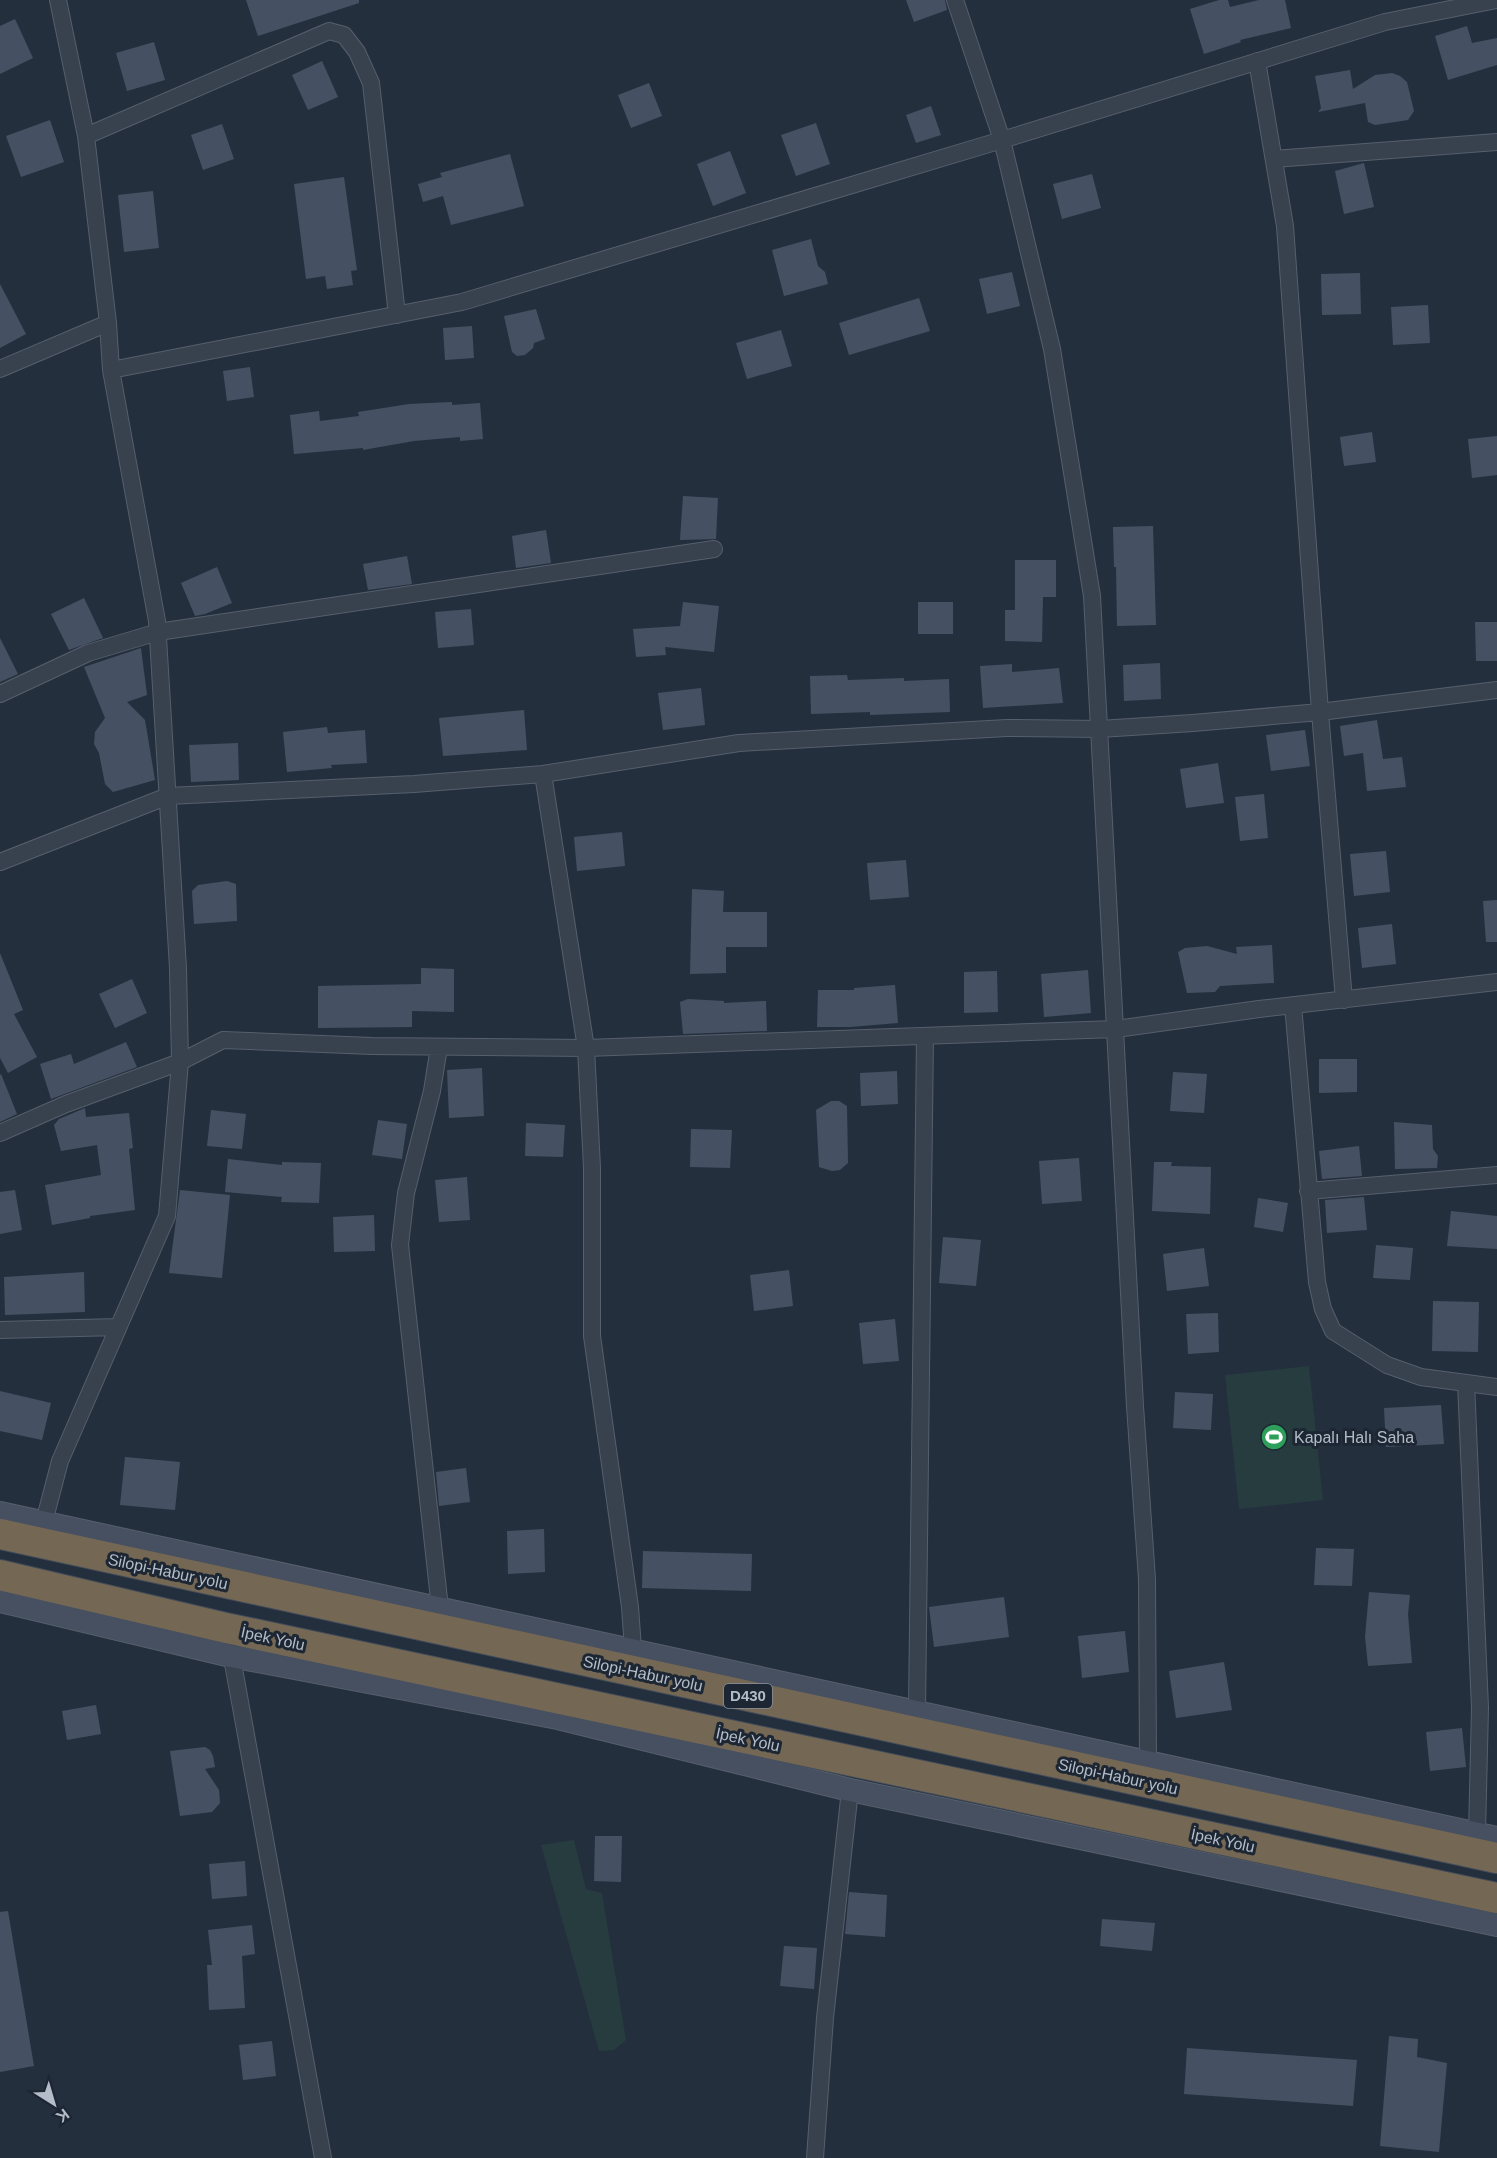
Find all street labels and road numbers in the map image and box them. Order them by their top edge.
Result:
street label: Silopi-Habur yolu [107,1551,229,1592]
street label: İpek Yolu [239,1622,307,1654]
street label: Silopi-Habur yolu [582,1653,704,1694]
road number: D430 [724,1684,772,1708]
street label: İpek Yolu [714,1723,782,1755]
street label: Silopi-Habur yolu [1057,1756,1179,1797]
street label: İpek Yolu [1189,1824,1257,1856]

